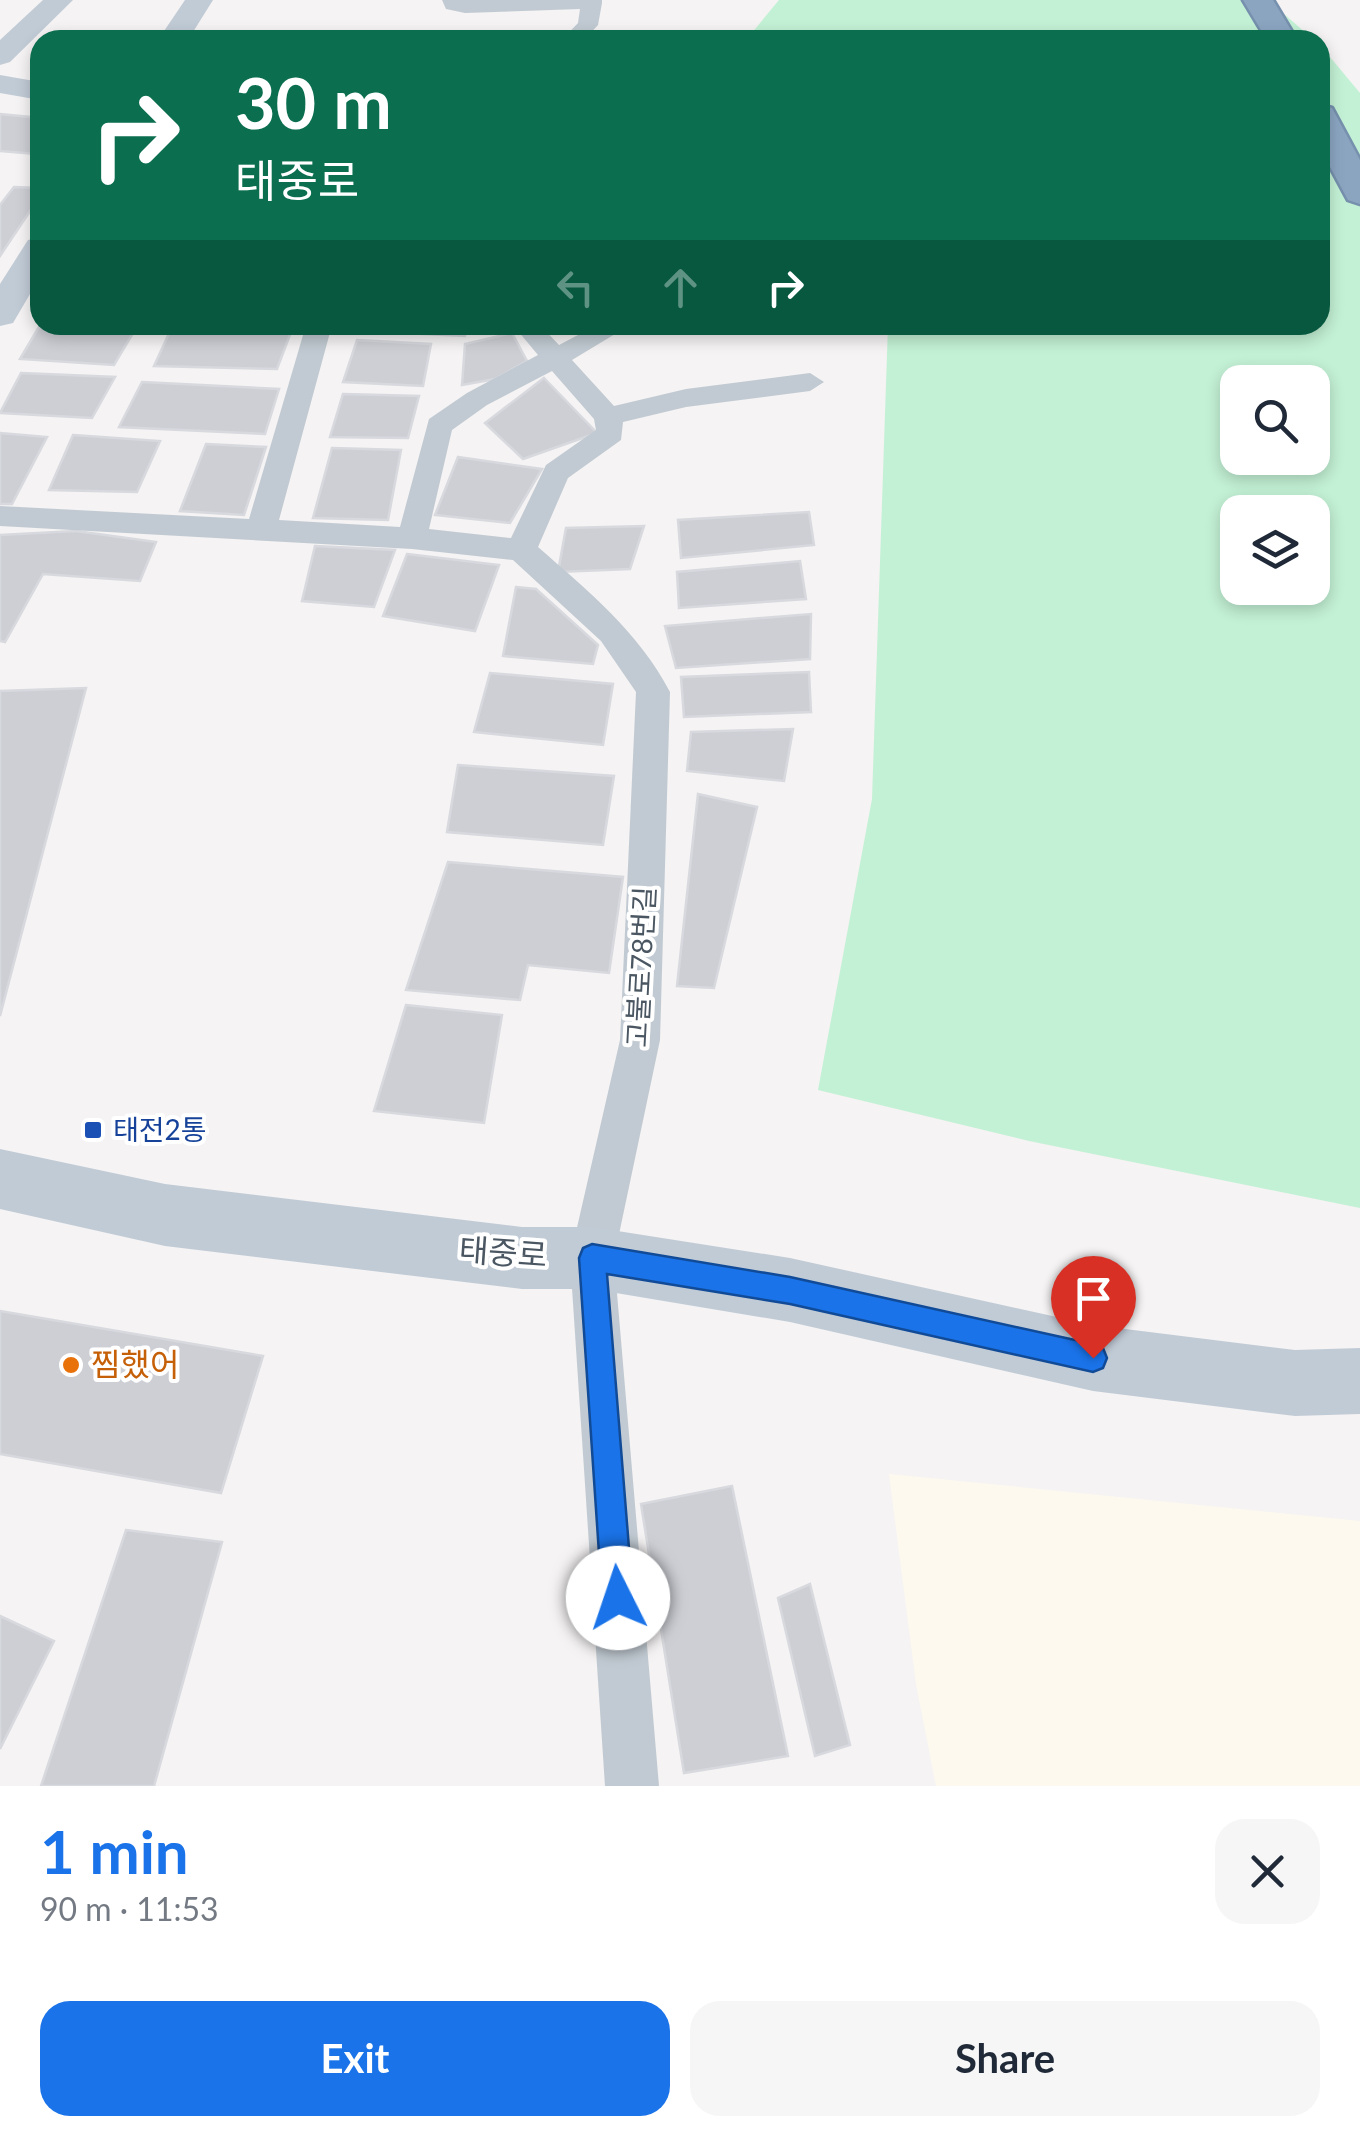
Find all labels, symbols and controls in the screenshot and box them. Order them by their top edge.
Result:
text: 30 m [235,60,392,144]
icon: right [70,70,200,200]
text: 태중로 [235,153,359,207]
icon: left [548,260,603,315]
icon: ahead [653,260,708,315]
icon: right [758,260,813,315]
map controls [1220,365,1330,605]
button: search [1220,365,1330,475]
button: layers [1220,495,1330,605]
street label: 고불로78번길 [619,886,661,1048]
place label: 태전2통 [113,1112,207,1146]
marker: 태전2통 [82,1119,104,1141]
street label: 태중로 [458,1229,549,1274]
pin [1051,1256,1136,1359]
icon: arrive [1066,1271,1121,1326]
place label: 찜했어 [91,1344,179,1383]
marker: 찜했어 [60,1354,82,1376]
position arrow [566,1546,670,1650]
text: 1 min [40,1815,189,1887]
button: close [1215,1819,1320,1924]
text: 90 m · 11:53 [40,1889,219,1928]
button: Exit [40,2001,670,2116]
button: Share [690,2001,1320,2116]

